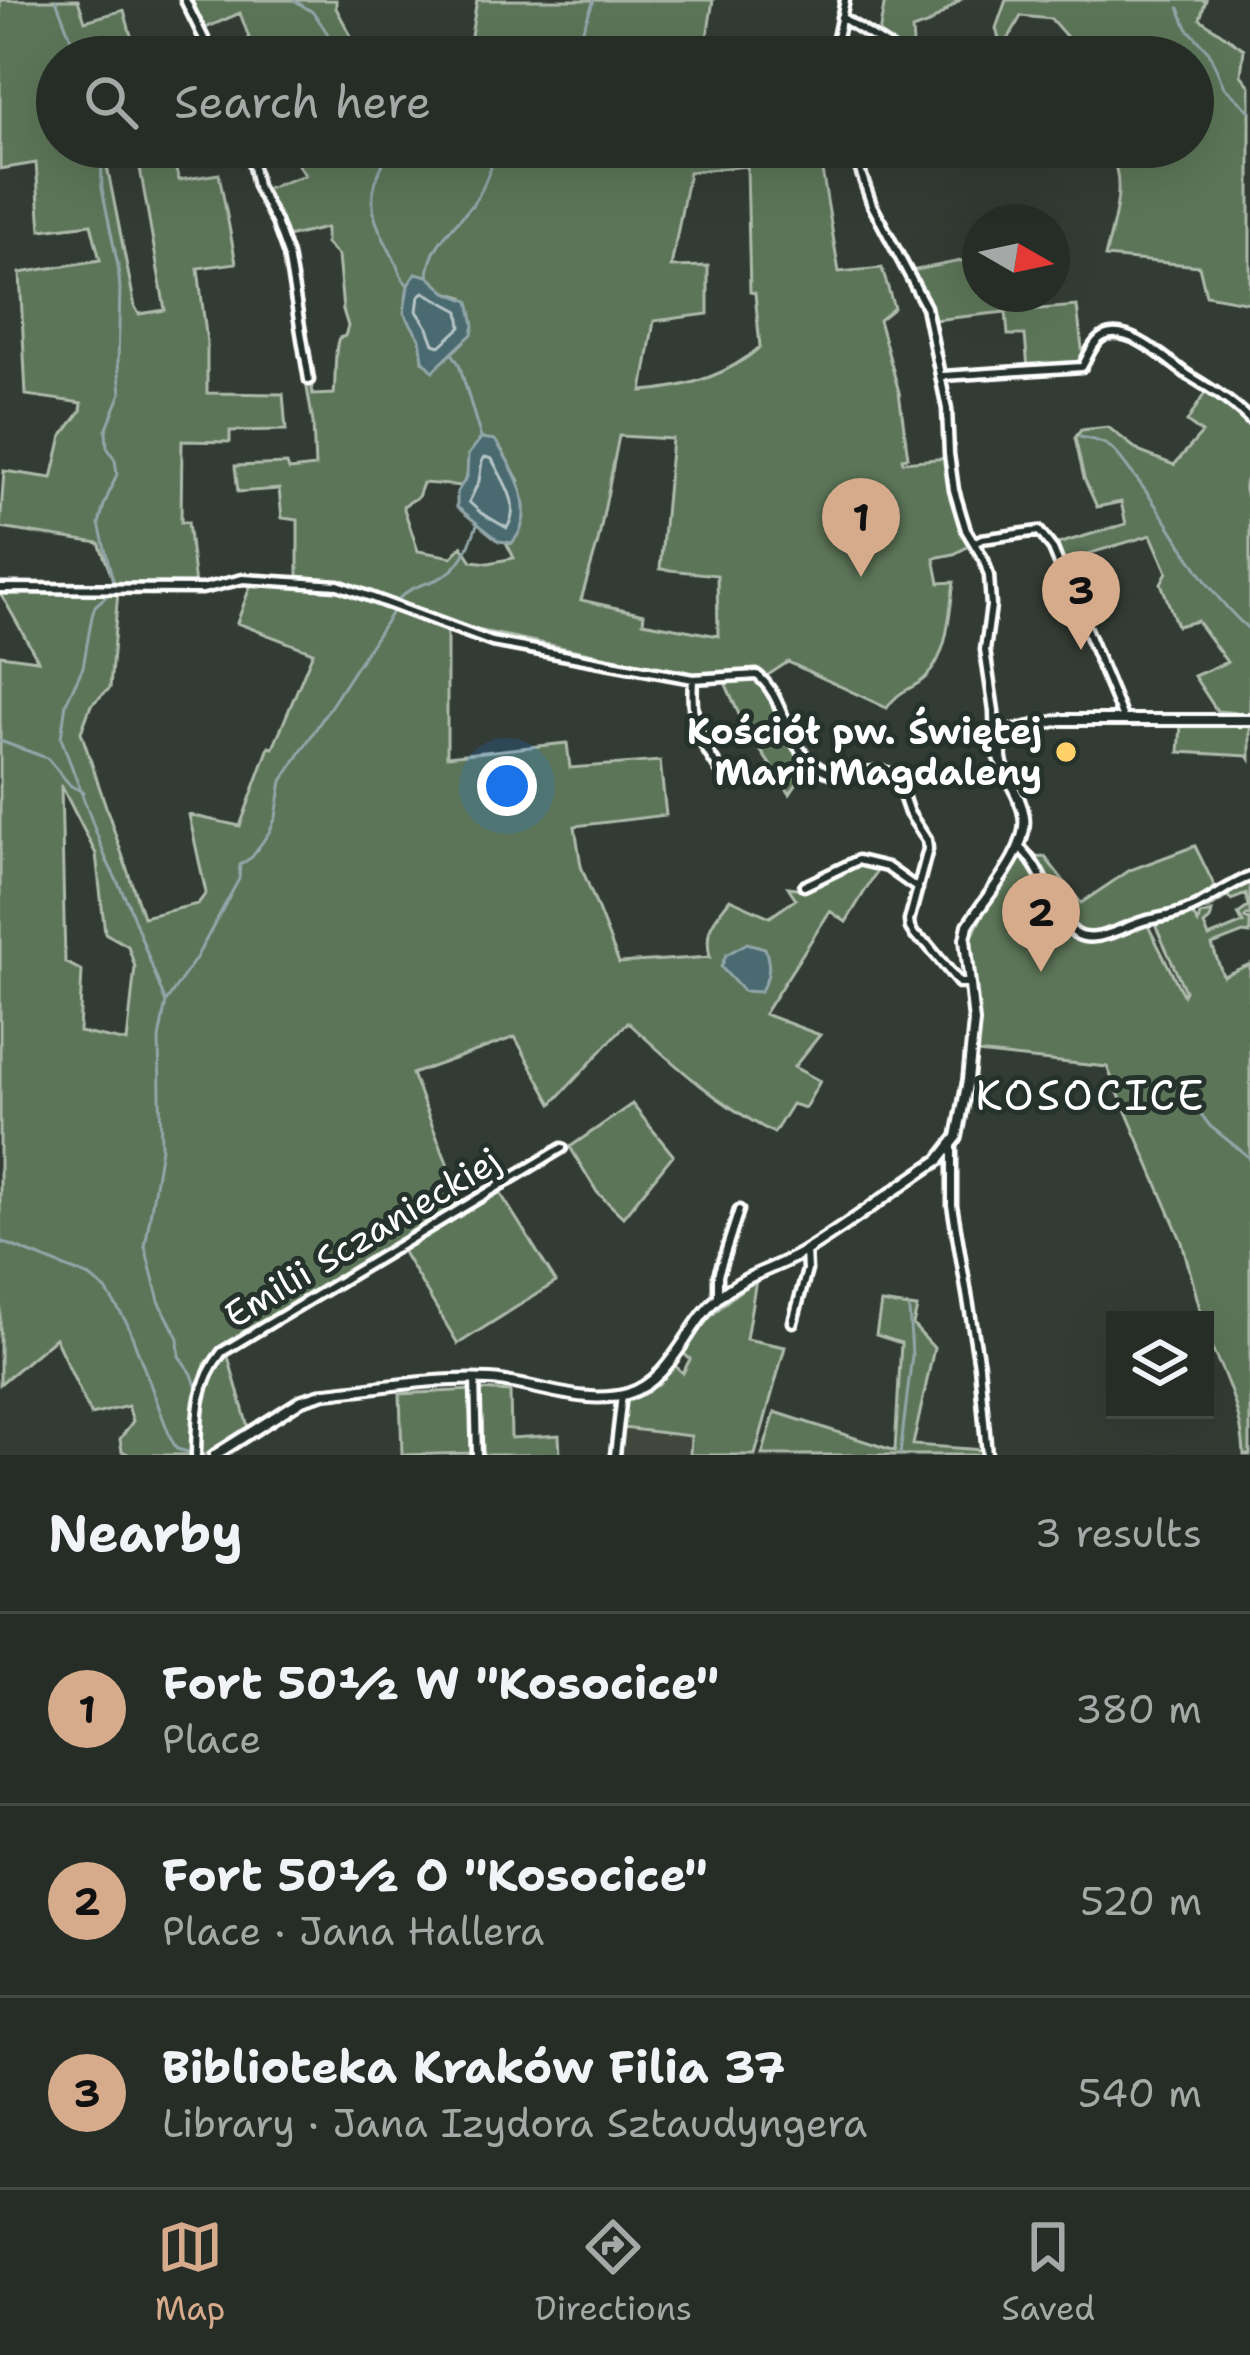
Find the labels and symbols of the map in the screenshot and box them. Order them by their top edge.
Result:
north arrow [962,204,1070,312]
pin: 1 [822,478,900,577]
pin: 3 [1042,551,1120,650]
place label: Kościół pw. Świętej Marii Magdaleny [687,706,1042,797]
marker: Kościół pw. Świętej Marii Magdaleny [1053,739,1079,765]
your location [477,756,537,816]
pin: 2 [1002,873,1080,972]
district label: KOSOCICE [975,1067,1207,1123]
street label: Emilii Sczanieckiej [215,1136,509,1339]

